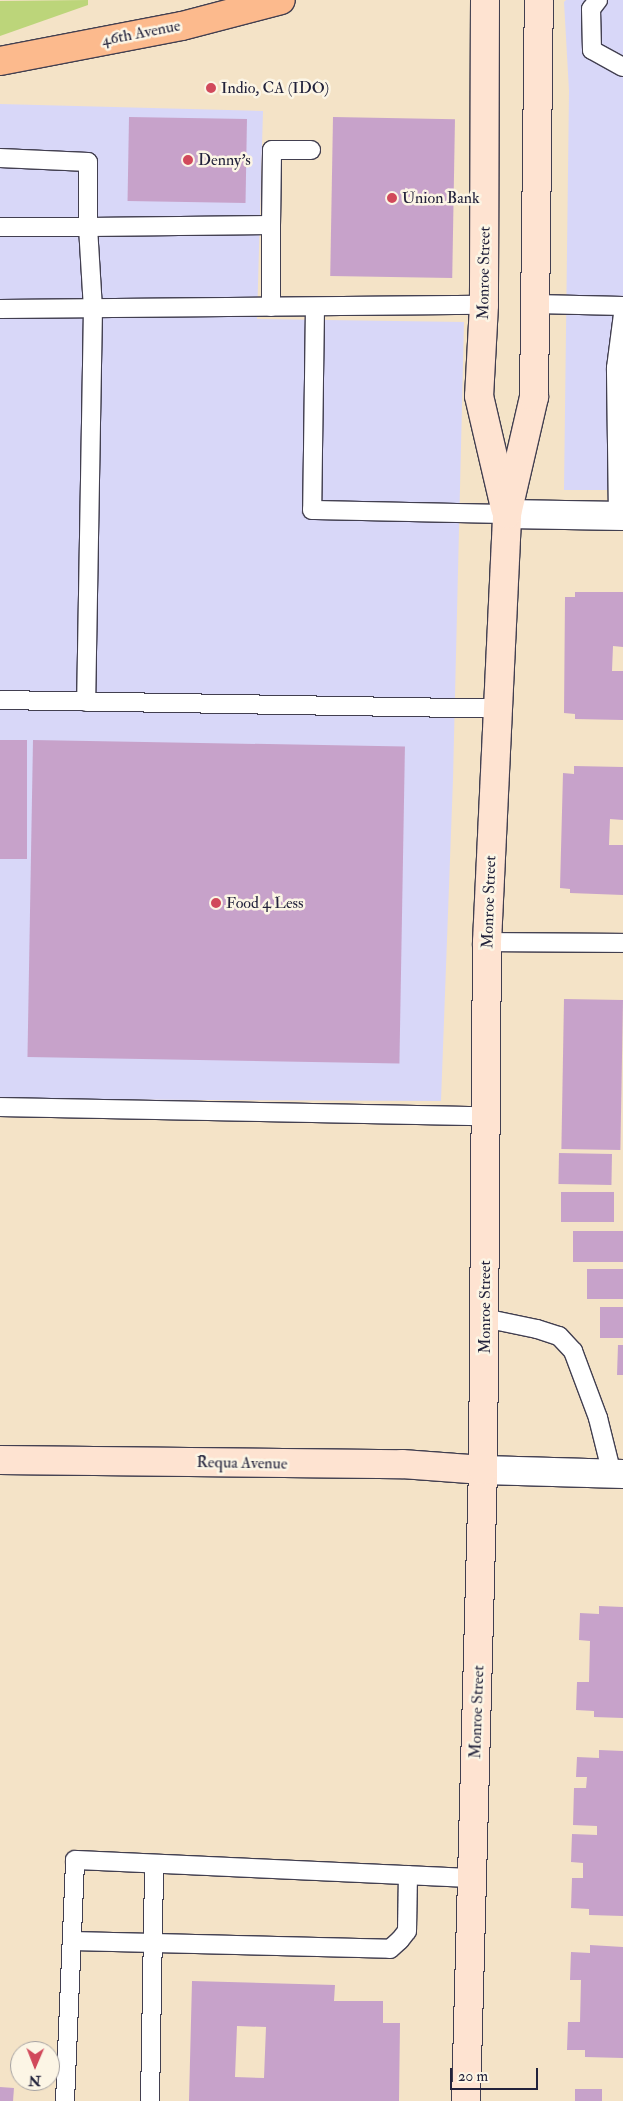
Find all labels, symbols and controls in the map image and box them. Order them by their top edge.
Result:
street label: 46th Avenue [100,16,182,50]
place label: Indio, CA (IDO) [221,78,329,98]
marker: Indio, CA (IDO) [205,82,217,94]
place label: Denny's [198,150,251,170]
marker: Denny's [182,154,194,166]
place label: Union Bank [402,188,480,208]
marker: Union Bank [386,192,398,204]
street label: Monroe Street [474,226,494,320]
street label: Monroe Street [478,855,500,949]
place label: Food 4 Less [226,893,304,913]
marker: Food 4 Less [210,897,222,909]
street label: Monroe Street [475,1260,495,1354]
street label: Requa Avenue [196,1453,288,1473]
street label: Monroe Street [466,1665,488,1759]
north arrow [10,2041,60,2091]
scale bar [453,2058,540,2090]
text: 20 m [458,2067,488,2086]
text: N [28,2072,41,2089]

